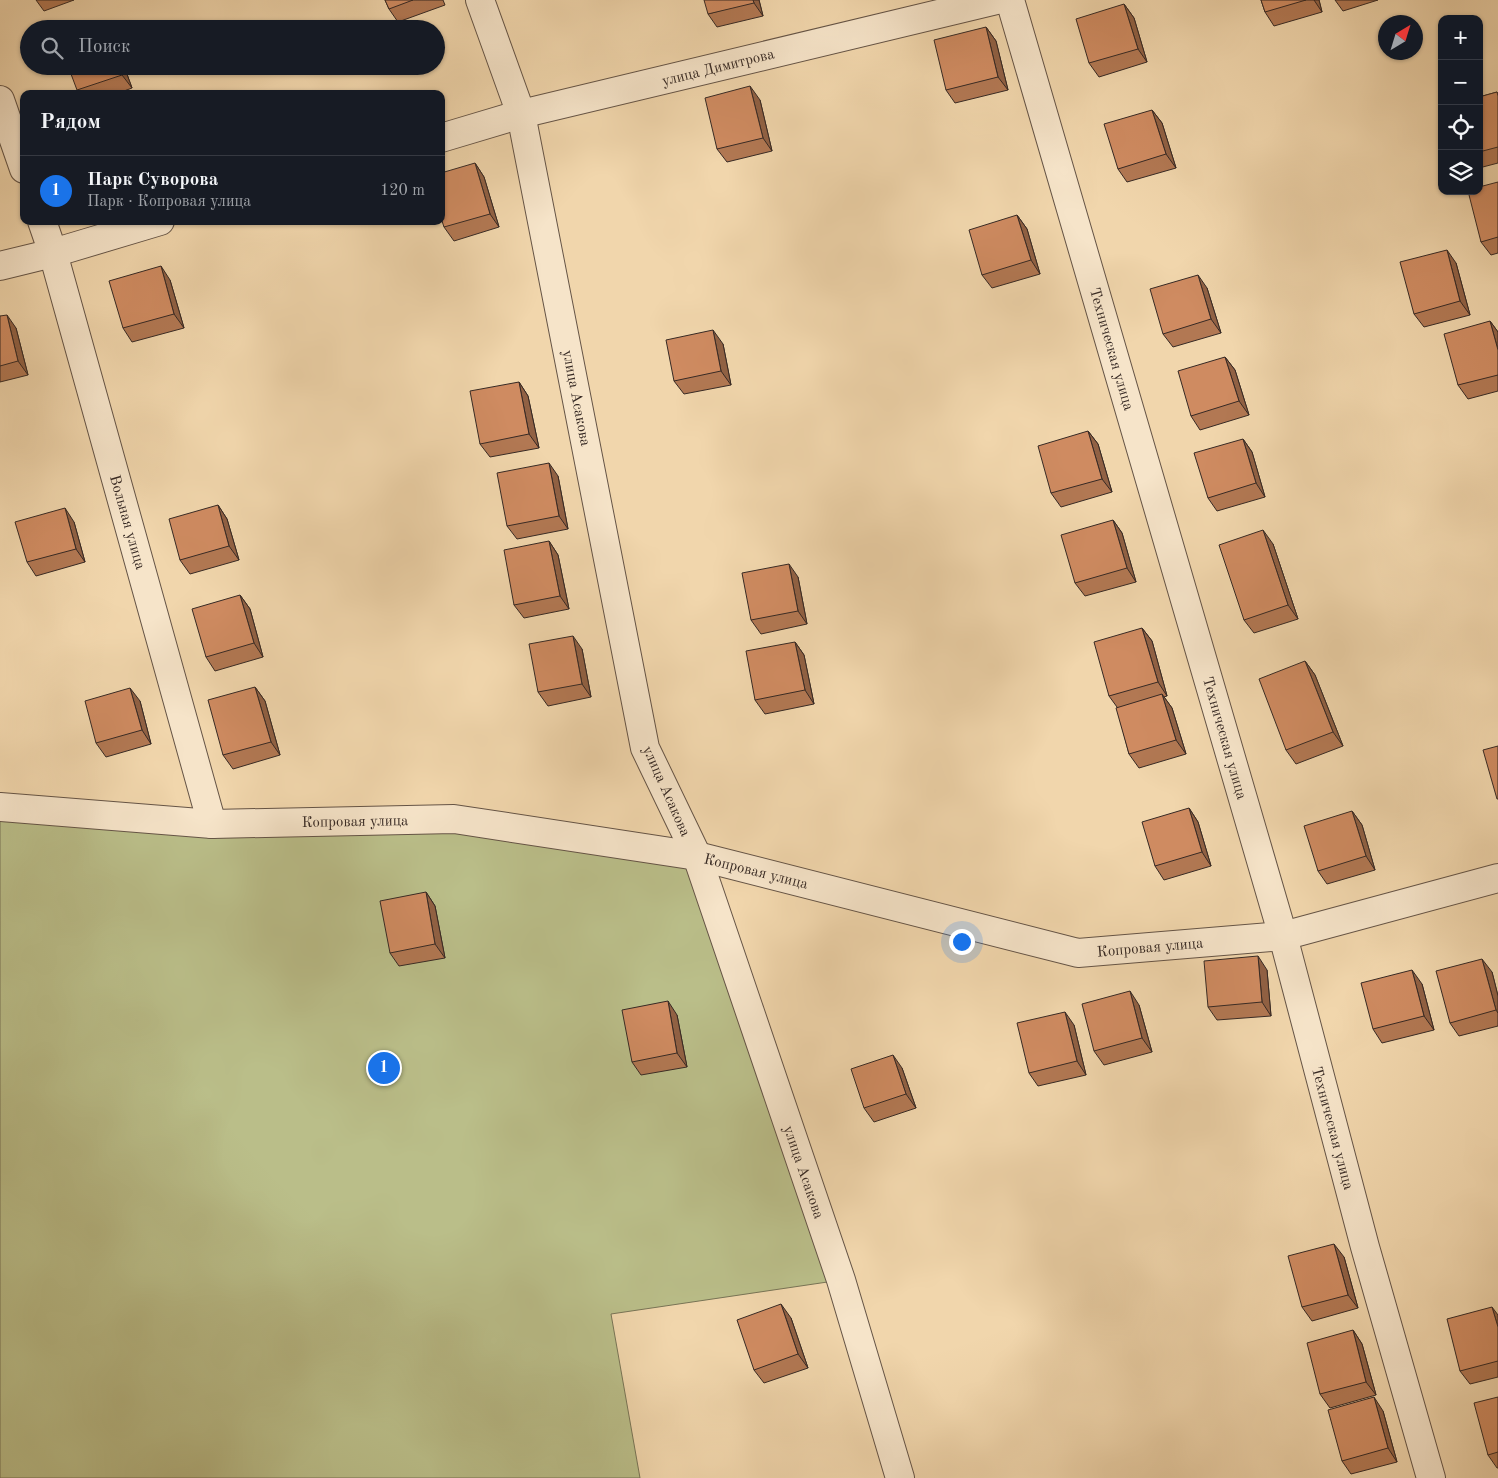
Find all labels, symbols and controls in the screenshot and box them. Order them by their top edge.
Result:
north arrow [1378,15,1423,60]
map controls [1438,15,1483,195]
button: + [1438,15,1483,60]
search box [20,20,445,75]
icon: search [38,34,66,62]
text: Поиск [78,38,130,57]
street label: улица Димитрова [661,47,777,90]
button: − [1438,60,1483,105]
button: locate [1438,105,1483,150]
text: Рядом [40,112,101,133]
button: layers [1438,150,1483,195]
text: Парк Суворова [87,171,218,190]
text: 1 [51,183,61,199]
text: 120 m [380,183,425,199]
text: Парк · Копровая улица [87,194,251,210]
street label: Техническая улица [1086,286,1135,413]
street label: улица Асакова [559,349,592,448]
street label: Вольная улица [106,473,147,572]
street label: Техническая улица [1199,675,1248,802]
street label: улица Асакова [639,744,693,840]
street label: Копровая улица [302,814,409,831]
street label: Копровая улица [702,852,810,893]
your location [949,929,975,955]
street label: Копровая улица [1096,936,1205,961]
pin: 1 [368,1049,400,1087]
street label: Техническая улица [1308,1065,1355,1192]
street label: улица Асакова [780,1124,826,1222]

